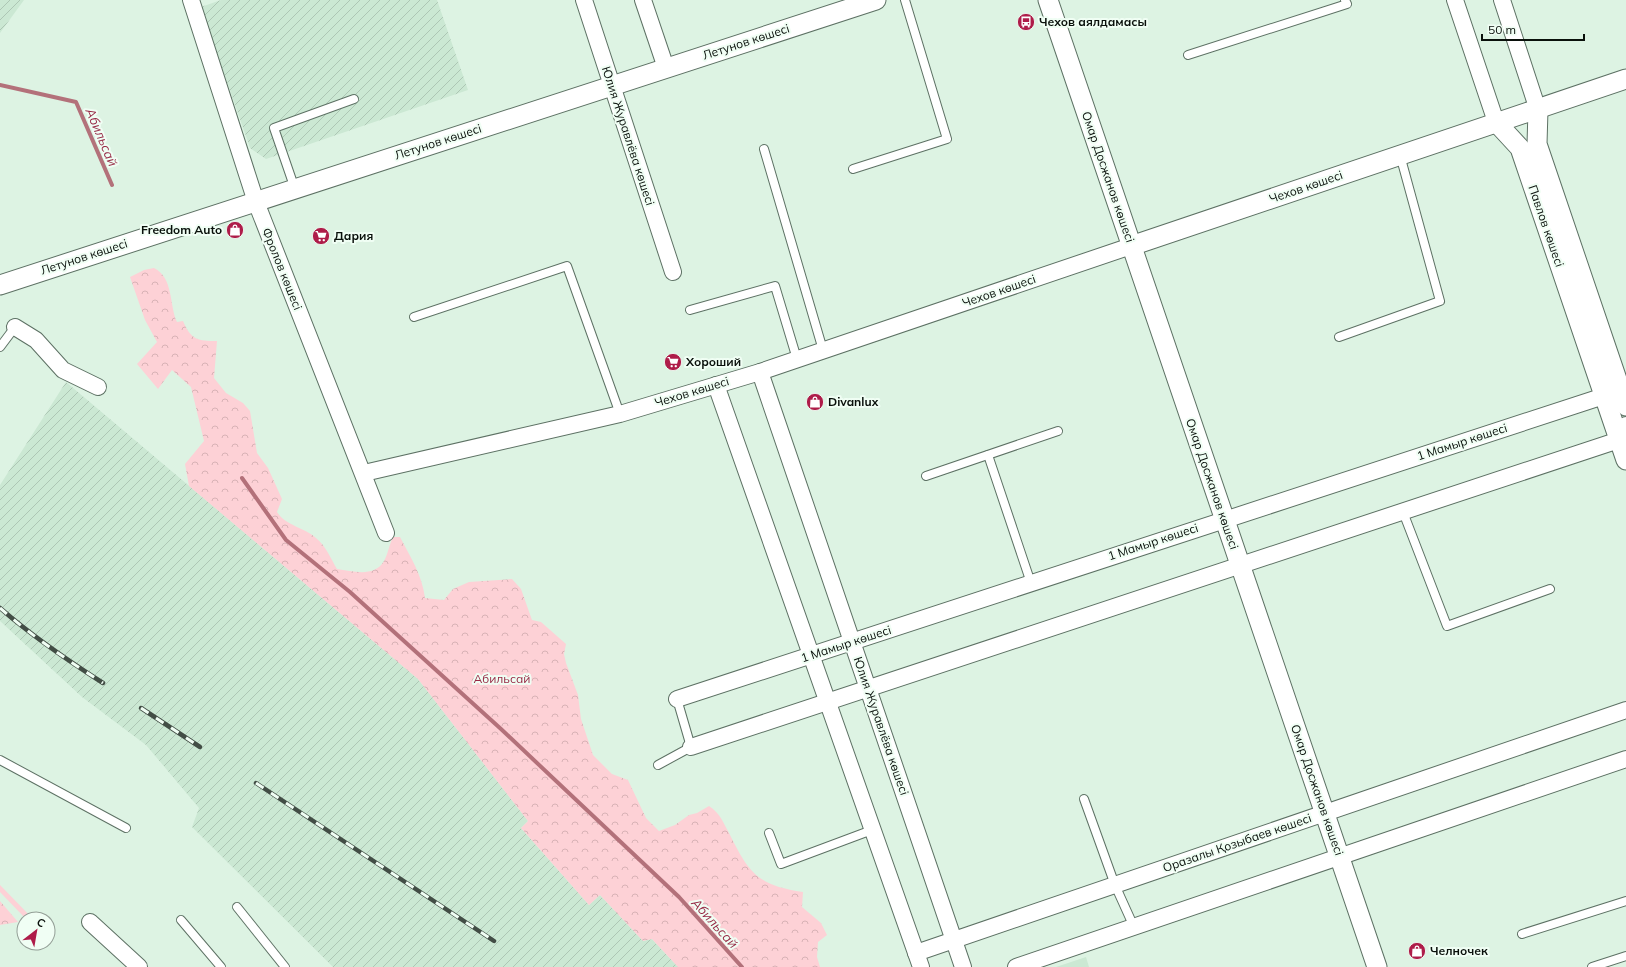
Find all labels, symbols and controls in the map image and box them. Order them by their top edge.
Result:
bus stop icon: Чехов аялдамасы [1016,12,1036,32]
place label: Чехов аялдамасы [1039,14,1147,29]
scale bar [1482,16,1584,42]
street label: Летунов көшесі [700,20,791,63]
text: 50 m [1488,22,1516,37]
street label: Юлия Журавлёва көшесі [599,64,658,207]
water label: Абильсай [82,105,121,169]
street label: Омар Досжанов көшесі [1079,109,1138,244]
street label: Летунов көшесі [392,120,483,163]
street label: Чехов көшесі [1267,167,1345,206]
street label: Павлов көшесі [1525,183,1568,269]
shop icon: Freedom Auto [225,220,245,240]
place label: Freedom Auto [141,222,222,237]
street label: Фролов көшесі [259,226,306,312]
supermarket icon: Дария [311,226,331,246]
place label: Дария [334,228,373,243]
street label: Летунов көшесі [38,235,129,278]
street label: Чехов көшесі [960,271,1038,310]
supermarket icon: Хороший [663,352,683,372]
place label: Хороший [685,354,741,369]
street label: Чехов көшесі [653,373,731,410]
shop icon: Divanlux [805,392,825,412]
place label: Divanlux [828,394,879,409]
street label: Омар Досжанов көшесі [1183,416,1242,551]
street label: 1 Мамыр көшесі [1415,420,1509,463]
street label: 1 Мамыр көшесі [1106,520,1200,563]
street label: 1 Мамыр көшесі [799,622,893,665]
street label: Юлия Журавлёва көшесі [851,655,912,797]
park label: Абильсай [474,671,530,686]
street label: Омар Досжанов көшесі [1288,722,1347,857]
street label: Оразалы Қозыбаев көшесі [1160,810,1313,875]
water label: Абильсай [688,894,742,951]
north arrow [16,911,56,951]
text: С [34,914,48,931]
shop icon: Челночек [1407,941,1427,961]
place label: Челночек [1430,943,1488,958]

